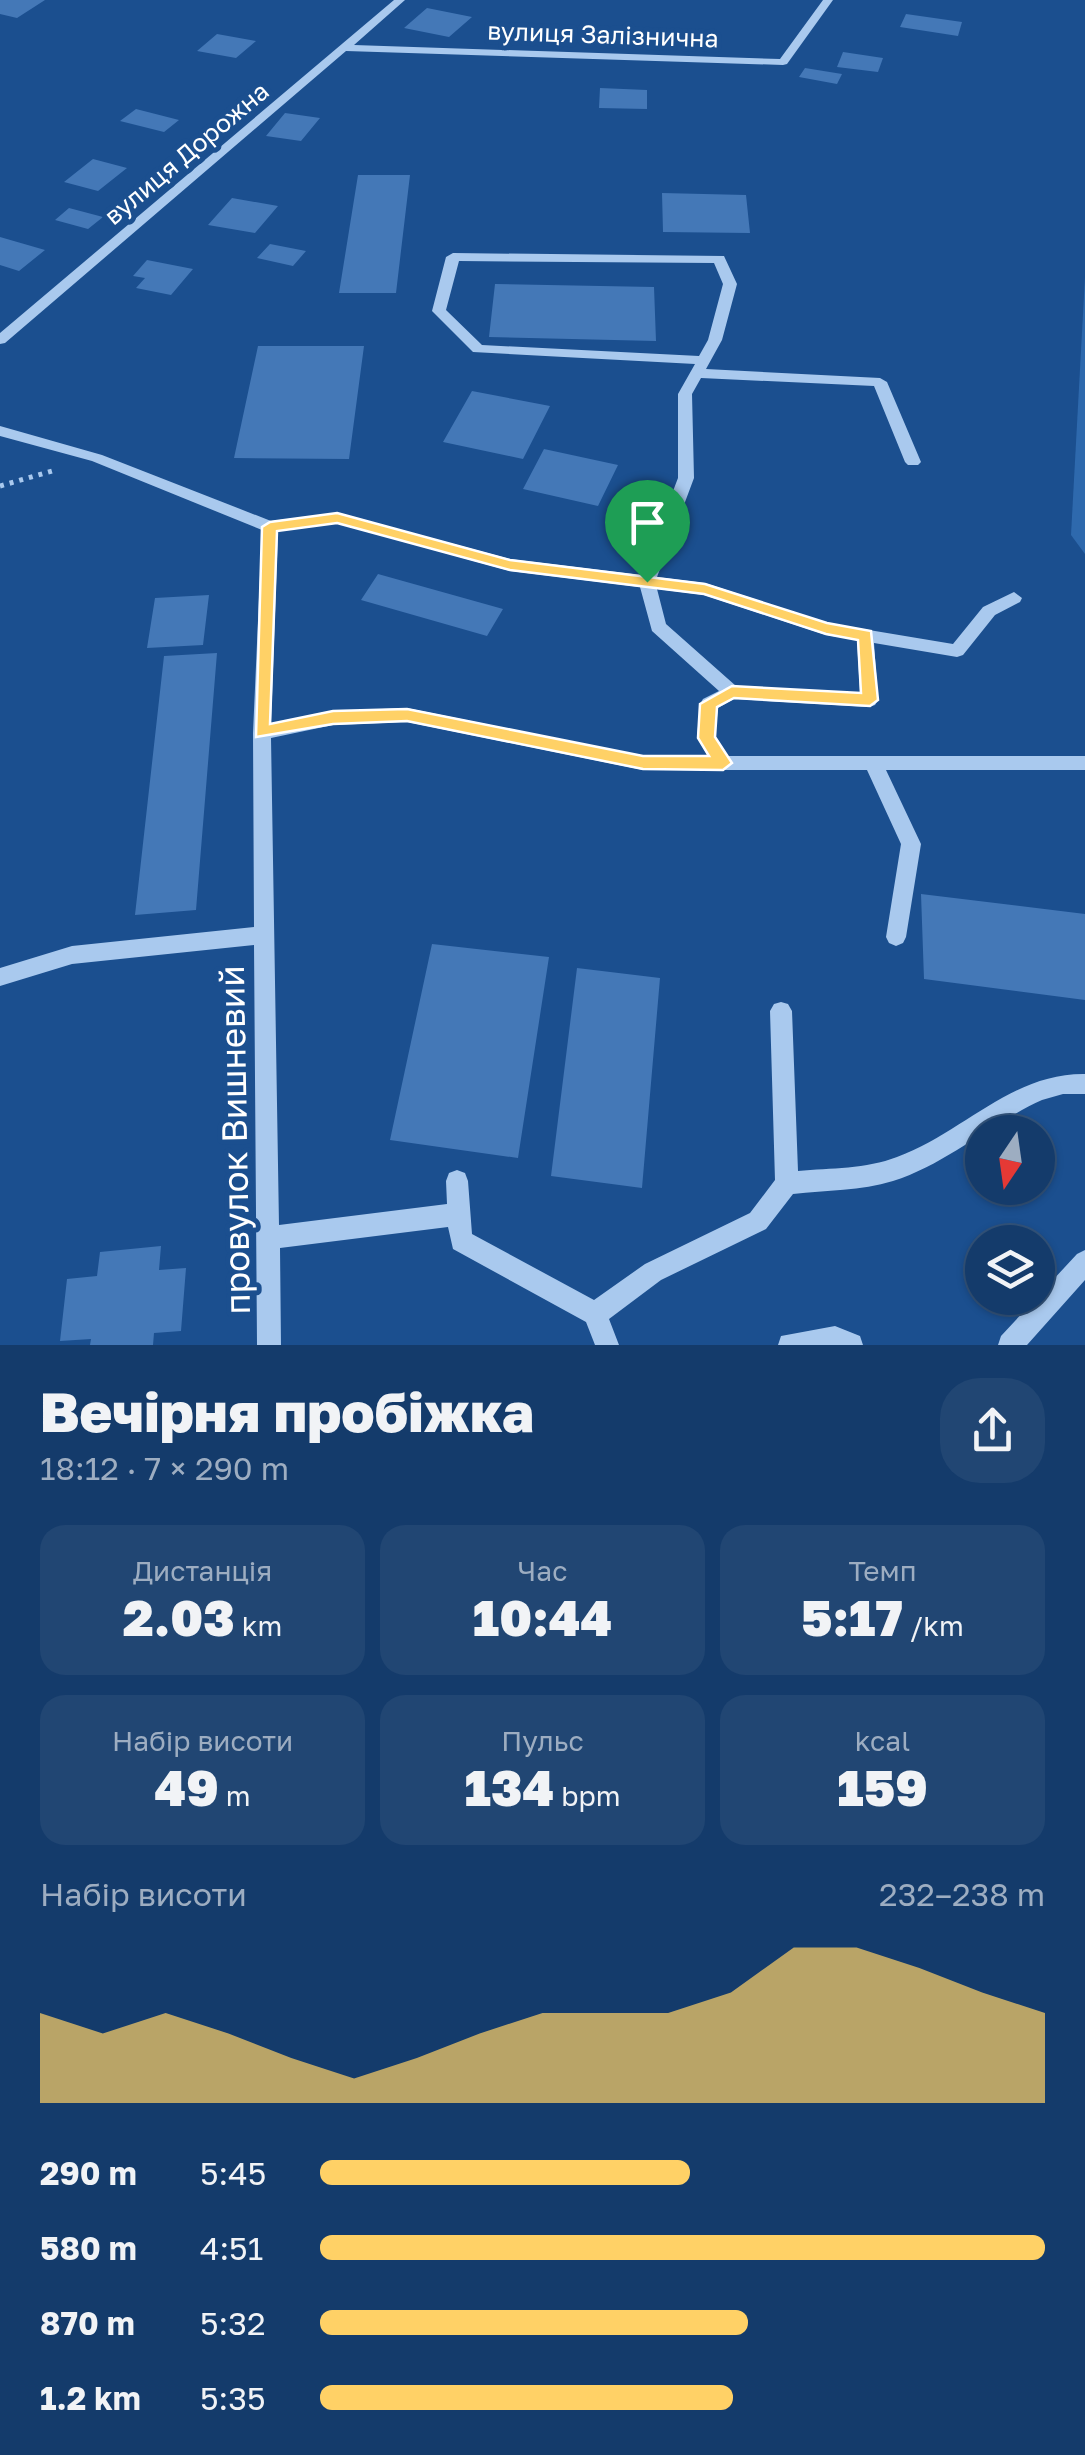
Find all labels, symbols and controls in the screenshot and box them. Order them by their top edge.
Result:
street label: вулиця Залізнична [487,14,719,54]
street label: вулиця Дорожна [97,75,275,231]
pin [605,480,690,583]
icon: arrive [620,495,675,550]
street label: провулок Вишневий [210,965,258,1315]
north arrow [965,1115,1055,1205]
map controls [965,1115,1055,1315]
button: layers [965,1225,1055,1315]
text: Вечірня пробіжка [40,1378,534,1444]
button: share [940,1378,1045,1483]
text: 18:12 · 7 × 290 m [40,1449,289,1487]
text: Дистанція [133,1554,272,1587]
text: Час [518,1554,567,1587]
text: Темп [848,1554,917,1587]
text: 2.03 [123,1587,235,1647]
text: 10:44 [473,1587,612,1647]
text: 5:17 [801,1587,903,1647]
text: km [235,1609,282,1642]
text: /km [903,1609,964,1642]
text: Набір висоти [112,1724,293,1757]
text: Пульс [501,1724,584,1757]
text: kcal [855,1724,910,1757]
text: 49 [154,1757,219,1817]
text: 134 [465,1757,554,1817]
text: 159 [837,1757,928,1817]
text: m [219,1779,251,1812]
text: bpm [554,1779,620,1812]
text: Набір висоти [40,1875,247,1913]
text: 232–238 m [879,1875,1045,1913]
text: 290 m [40,2154,137,2192]
text: 5:45 [200,2154,266,2192]
text: 580 m [40,2229,137,2267]
text: 4:51 [200,2229,263,2267]
text: 870 m [40,2304,135,2342]
text: 5:32 [200,2304,265,2342]
text: 1.2 km [40,2379,141,2417]
text: 5:35 [200,2379,265,2417]

